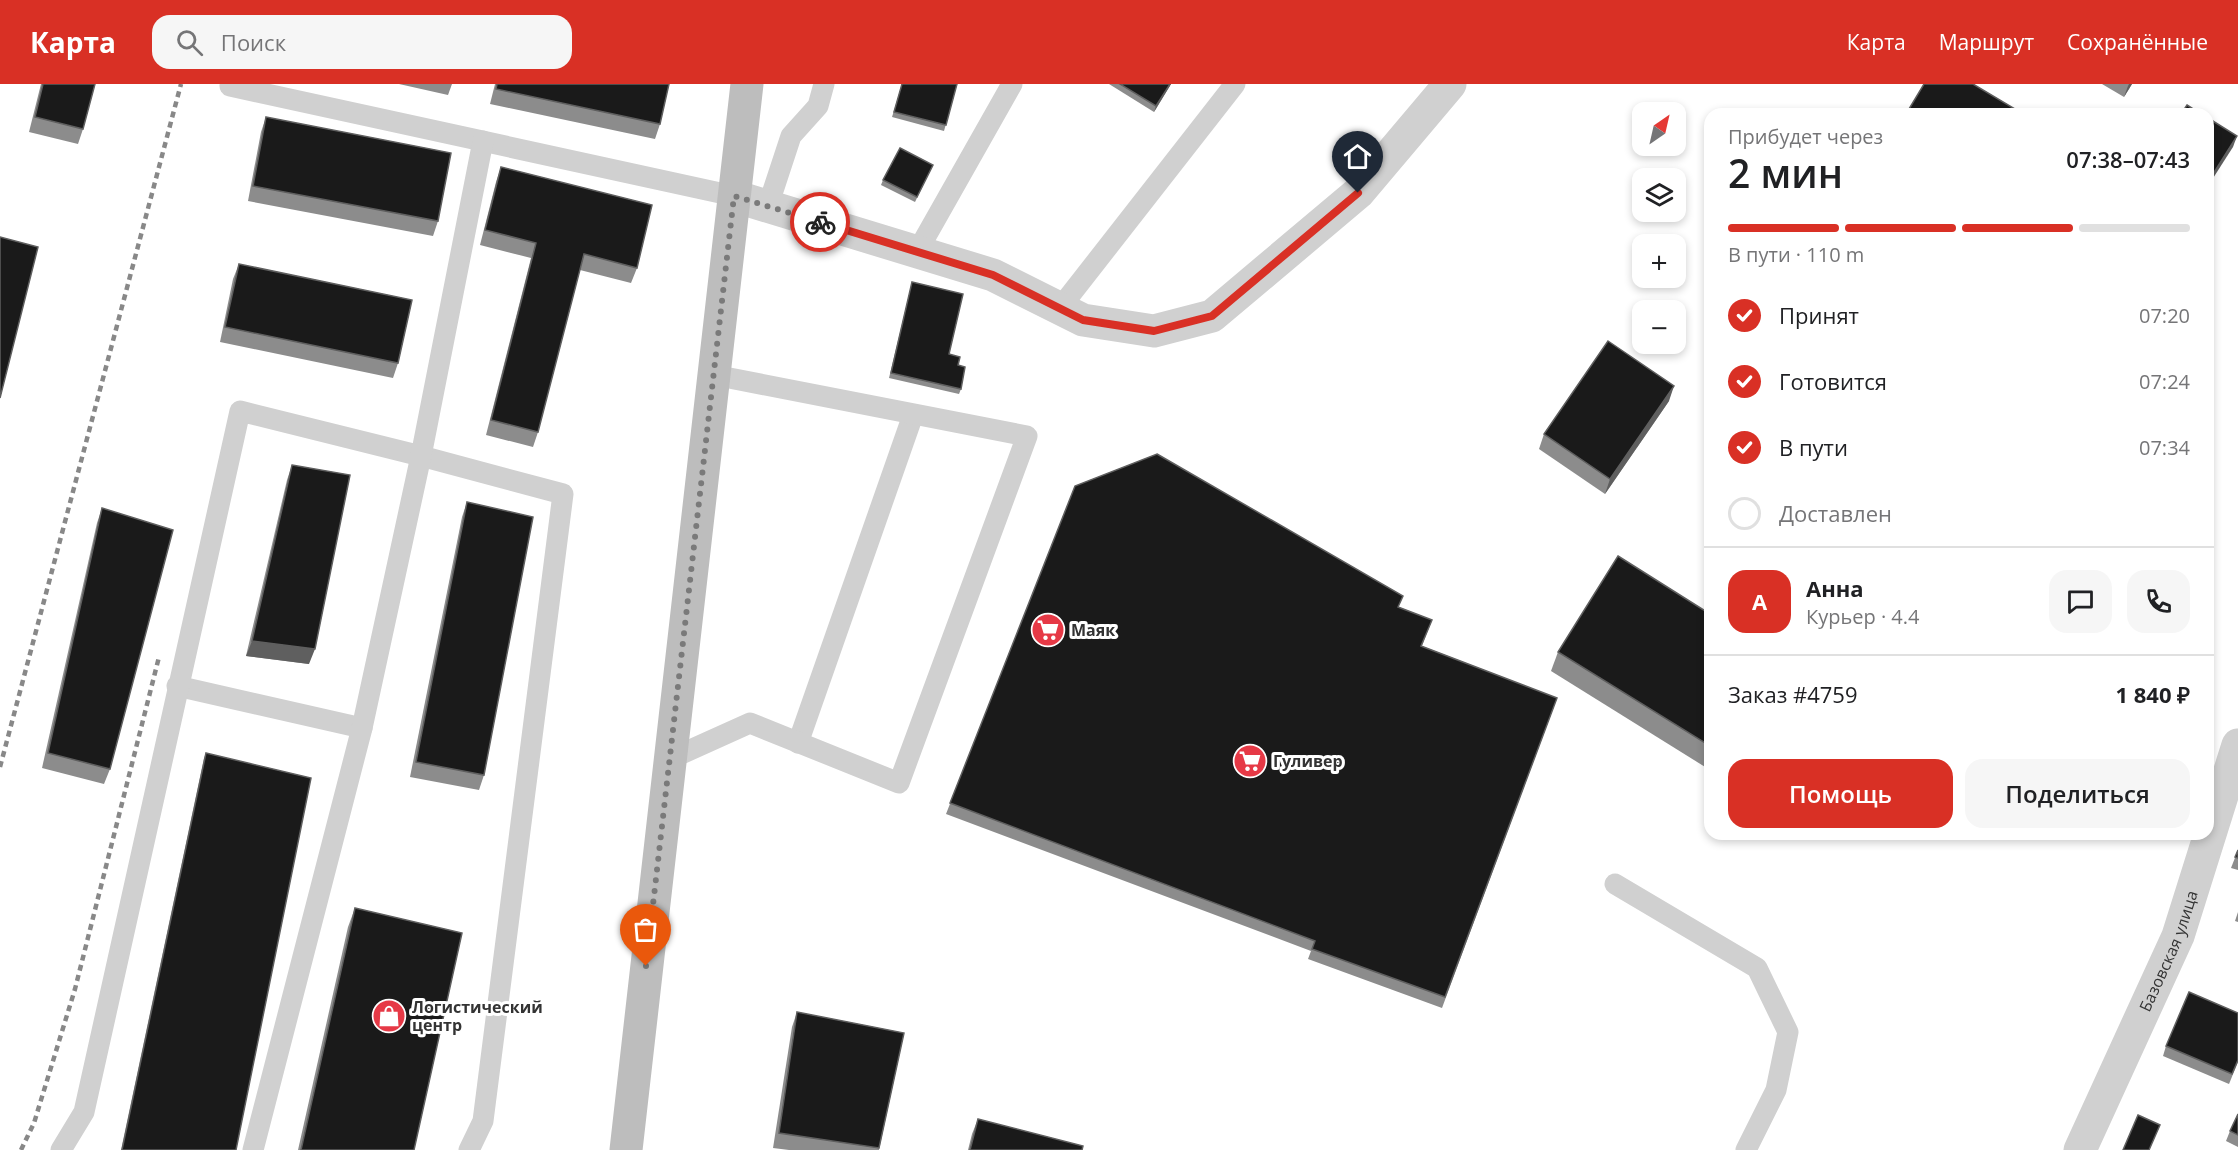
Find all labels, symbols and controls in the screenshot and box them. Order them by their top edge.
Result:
search box [152,15,572,69]
text: Карта [30,23,116,61]
icon: search [173,26,206,59]
text: Поиск [221,27,286,57]
text: Карта [1847,28,1906,56]
text: Маршрут [1939,28,2034,56]
text: Сохранённые [2067,28,2208,56]
north arrow [1632,102,1686,156]
map controls [1632,102,1686,354]
text: Прибудет через [1728,123,1883,150]
pin [1332,131,1383,193]
icon: home [1341,140,1374,173]
text: 07:38–07:43 [2066,144,2190,174]
text: 2 мин [1728,146,1843,199]
button: layers [1632,168,1686,222]
courier [790,192,850,252]
icon: bike [804,206,837,239]
button: + [1632,234,1686,288]
text: В пути · 110 m [1728,241,1864,268]
icon: check [1728,299,1761,332]
button: − [1632,300,1686,354]
text: Принят [1779,300,1859,330]
text: 07:20 [2139,302,2190,329]
icon: check [1728,365,1761,398]
text: Готовится [1779,366,1887,396]
text: 07:24 [2139,368,2190,395]
icon: check [1728,431,1761,464]
text: В пути [1779,432,1848,462]
text: 07:34 [2139,434,2190,461]
text: Доставлен [1779,498,1892,528]
button: chat [2049,570,2112,633]
button: phone [2127,570,2190,633]
text: Анна [1806,573,1864,603]
text: А [1752,586,1767,616]
text: Курьер · 4.4 [1806,603,1920,630]
supermarket icon: Маяк [1030,612,1066,648]
place label: Маяк [1071,619,1115,641]
text: Заказ #4759 [1728,679,1858,709]
text: 1 840 ₽ [2115,679,2190,709]
supermarket icon: Гуливер [1232,743,1268,779]
place label: Гуливер [1273,750,1343,772]
button: Помощь [1728,759,1953,828]
button: Поделиться [1965,759,2190,828]
street label: Базовская улица [2134,888,2203,1015]
pin [620,904,671,966]
icon: bag [629,913,662,946]
place label: Логистический центр [412,996,543,1036]
shop icon: Логистический центр [371,998,407,1034]

